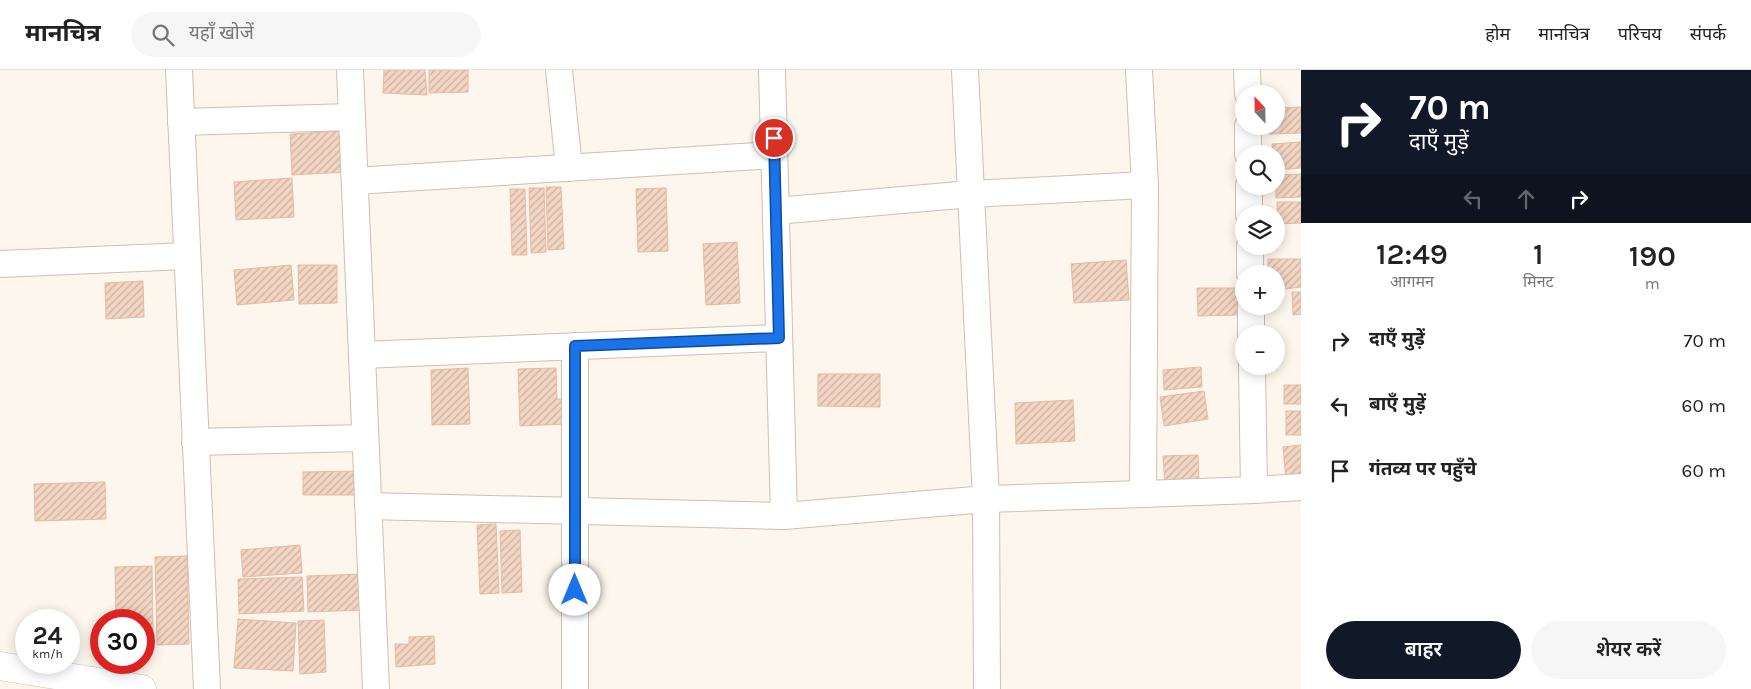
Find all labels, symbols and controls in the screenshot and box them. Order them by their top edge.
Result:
search box [131,12,481,57]
text: मानचित्र [25,19,101,47]
icon: search [149,21,177,49]
text: यहाँ खोजें [189,22,254,44]
text: होम [1485,23,1510,45]
text: मानचित्र [1538,23,1590,45]
text: परिचय [1618,23,1662,45]
text: संपर्क [1690,23,1726,45]
north arrow [1235,85,1285,135]
map controls [1235,85,1285,375]
text: 70 m [1409,87,1491,128]
icon: right [1326,90,1391,155]
pin [753,117,795,159]
icon: arrive [760,124,788,152]
text: दाएँ मुड़ें [1409,129,1469,155]
button: search [1235,145,1285,195]
icon: left [1459,185,1487,213]
icon: ahead [1512,185,1540,213]
icon: right [1565,185,1593,213]
button: layers [1235,205,1285,255]
text: 12:49 [1376,236,1448,272]
text: 1 [1533,236,1544,272]
text: 190 [1629,238,1676,274]
button: + [1235,265,1285,315]
text: आगमन [1390,272,1434,291]
text: मिनट [1523,272,1554,291]
text: m [1645,274,1660,293]
button: − [1235,325,1285,375]
icon: right [1326,327,1354,355]
text: दाएँ मुड़ें [1369,328,1425,350]
text: 70 m [1684,330,1726,352]
icon: left [1326,392,1354,420]
text: बाएँ मुड़ें [1369,393,1426,415]
text: 60 m [1682,395,1726,417]
icon: arrive [1326,457,1354,485]
text: गंतव्य पर पहुँचे [1369,458,1476,480]
text: 60 m [1682,460,1726,482]
position arrow [548,563,600,615]
speed limit sign: 30 [90,609,155,674]
text: 24 [32,621,63,650]
button: बाहर [1326,621,1521,679]
button: शेयर करें [1531,621,1726,679]
text: km/h [32,647,63,661]

